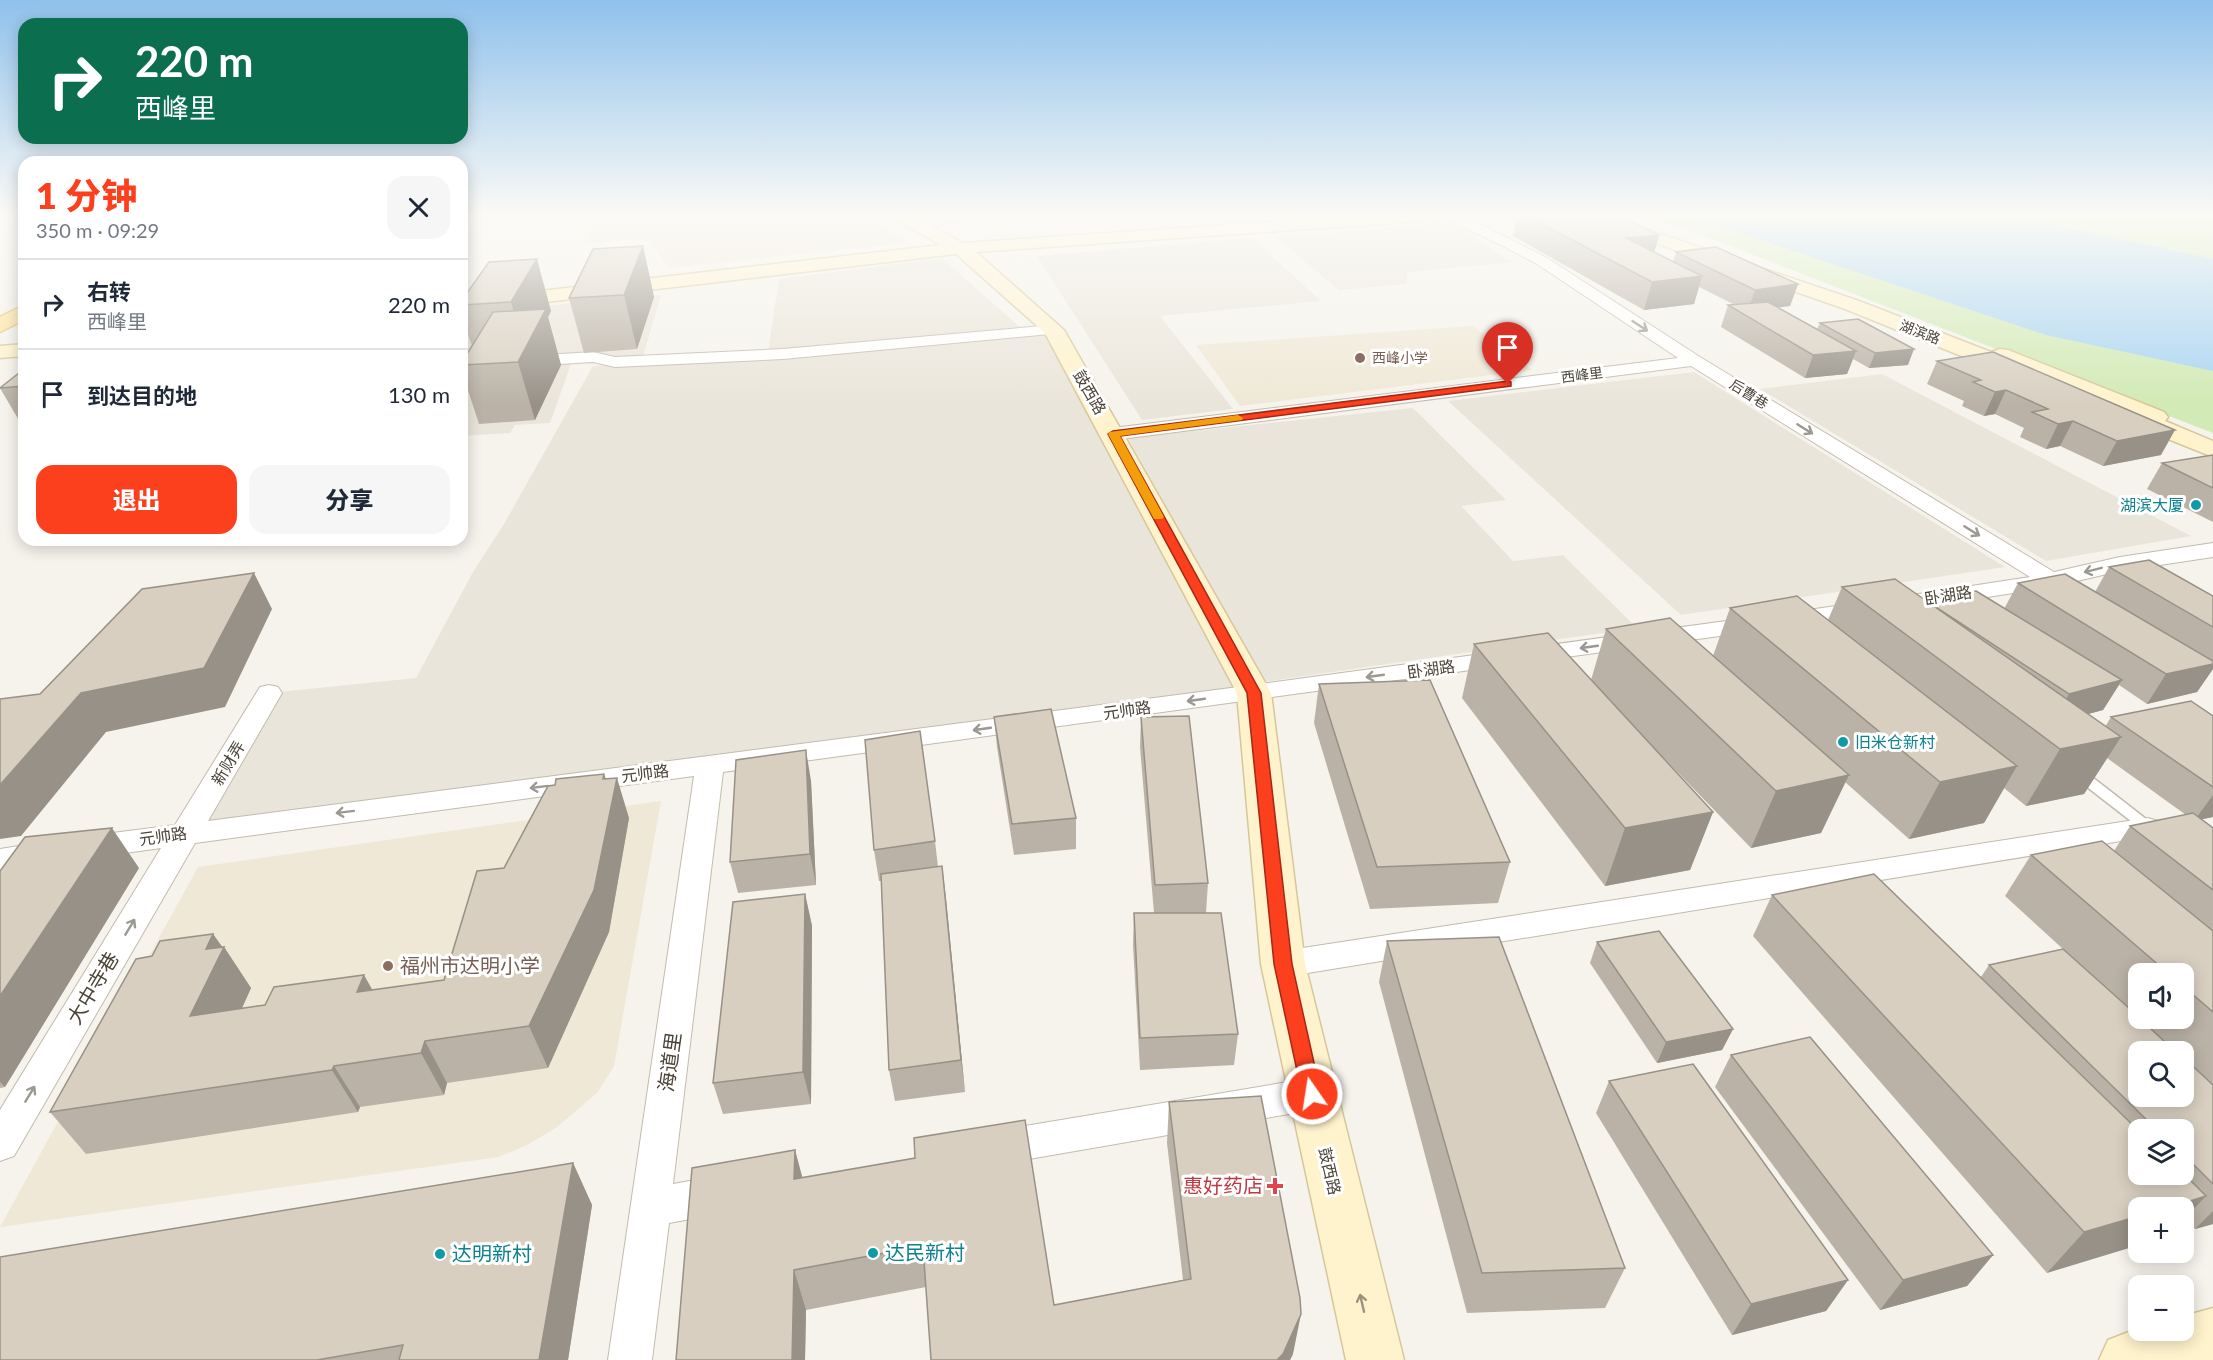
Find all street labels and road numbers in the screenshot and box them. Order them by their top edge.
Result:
street label: 湖滨路 [1898,316,1943,347]
street label: 西峰里 [1560,364,1604,385]
street label: 鼓西路 [1070,366,1111,417]
street label: 后曹巷 [1727,375,1772,412]
street label: 卧湖路 [1923,581,1973,608]
street label: 卧湖路 [1406,656,1456,681]
street label: 元帅路 [1102,697,1152,722]
street label: 新财弄 [207,737,248,788]
street label: 元帅路 [620,760,670,785]
street label: 元帅路 [138,823,188,848]
street label: 大中寺巷 [61,947,123,1028]
street label: 海道里 [653,1030,685,1093]
street label: 鼓西路 [1316,1145,1345,1196]

